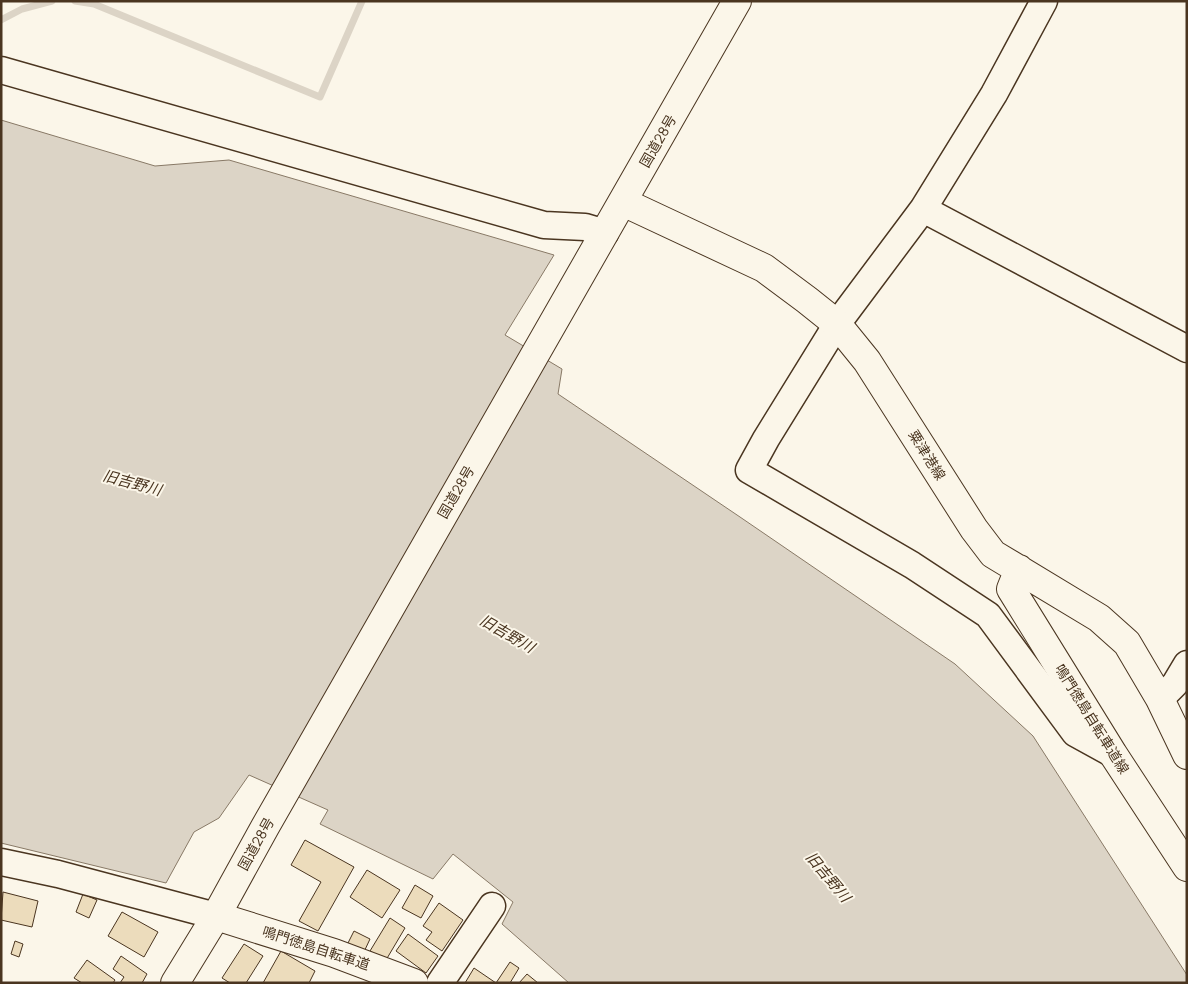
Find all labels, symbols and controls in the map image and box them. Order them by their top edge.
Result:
street label: 国道28号 [635,111,680,171]
street label: 粟津港線 [905,426,950,484]
street label: 国道28号 [433,462,478,522]
water label: 旧吉野川 [100,465,166,501]
water label: 旧吉野川 [476,609,540,659]
street label: 鳴門徳島自転車道線 [1051,660,1134,777]
street label: 国道28号 [233,814,278,874]
water label: 旧吉野川 [801,847,857,908]
street label: 鳴門徳島自転車道 [260,921,372,974]

